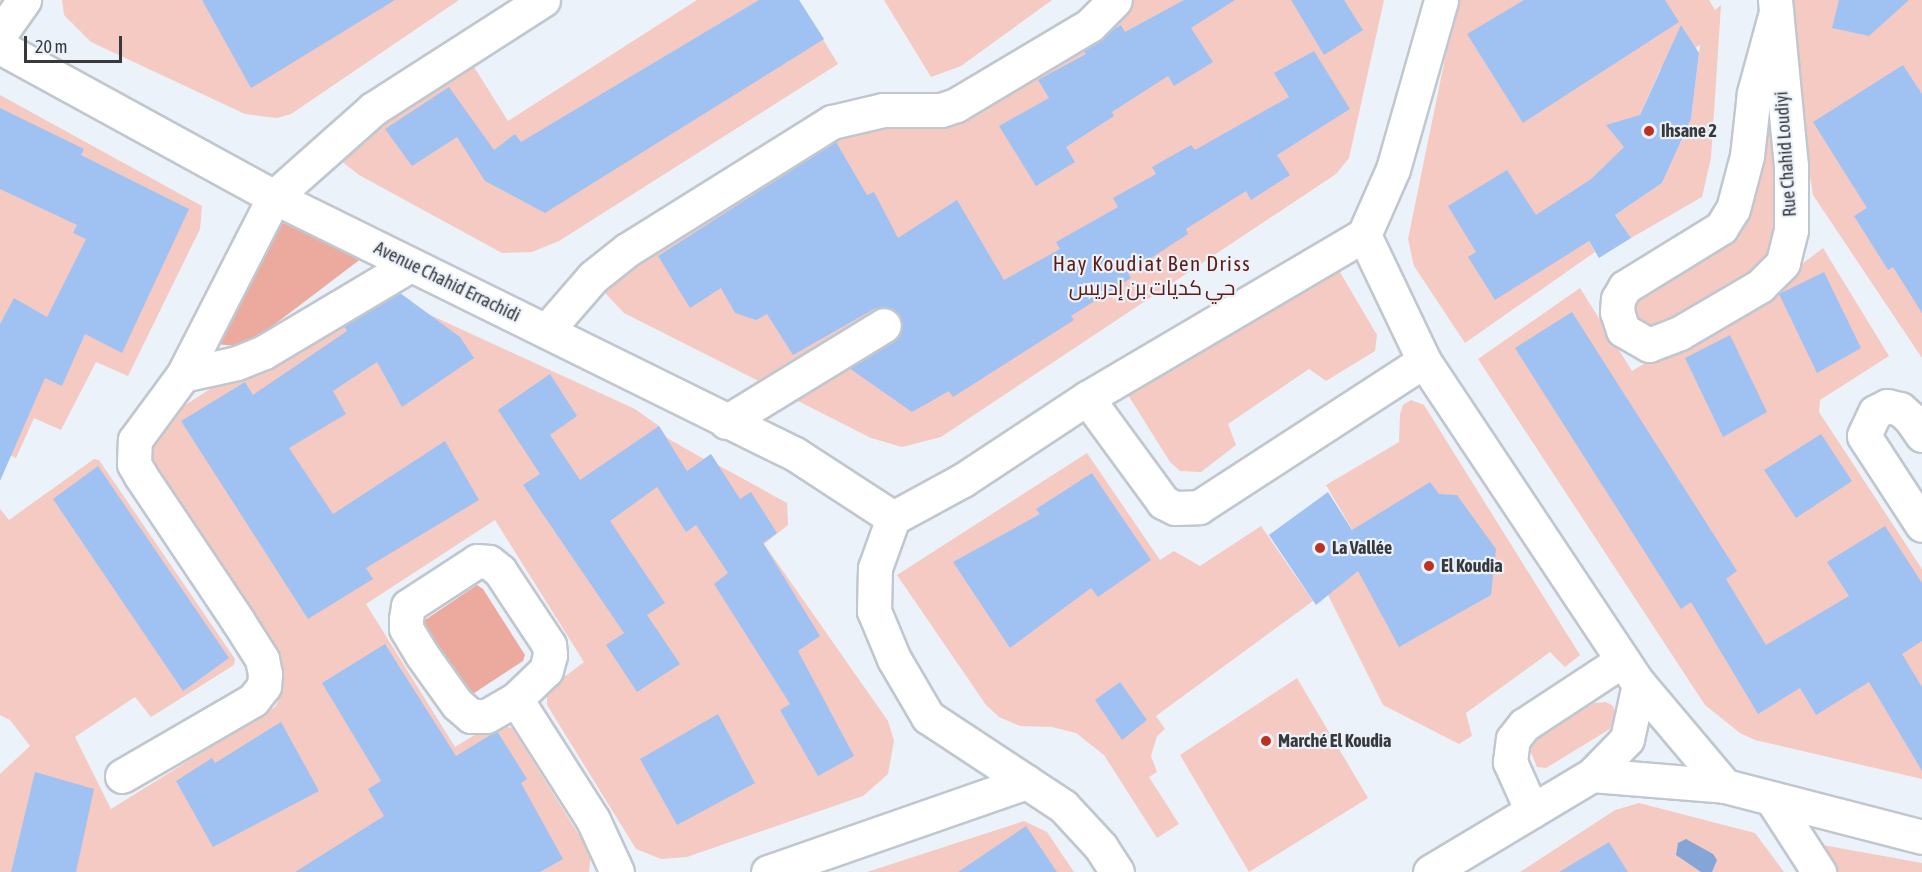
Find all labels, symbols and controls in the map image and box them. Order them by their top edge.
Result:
scale bar [27,24,124,62]
text: 20 m [35,36,67,57]
street label: Rue Chahid Loudiyi [1771,91,1801,217]
place label: Ihsane 2 [1661,120,1717,142]
marker: Ihsane 2 [1642,124,1656,138]
street label: Avenue Chahid Errachidi [370,237,524,327]
district label: Hay Koudiat Ben Driss حي كديات بن إدريس [1053,250,1251,300]
place label: La Vallée [1332,537,1392,559]
marker: La Vallée [1313,541,1327,555]
place label: El Koudia [1441,555,1503,577]
marker: El Koudia [1422,559,1436,573]
place label: Marché El Koudia [1278,730,1391,752]
marker: Marché El Koudia [1259,734,1273,748]

